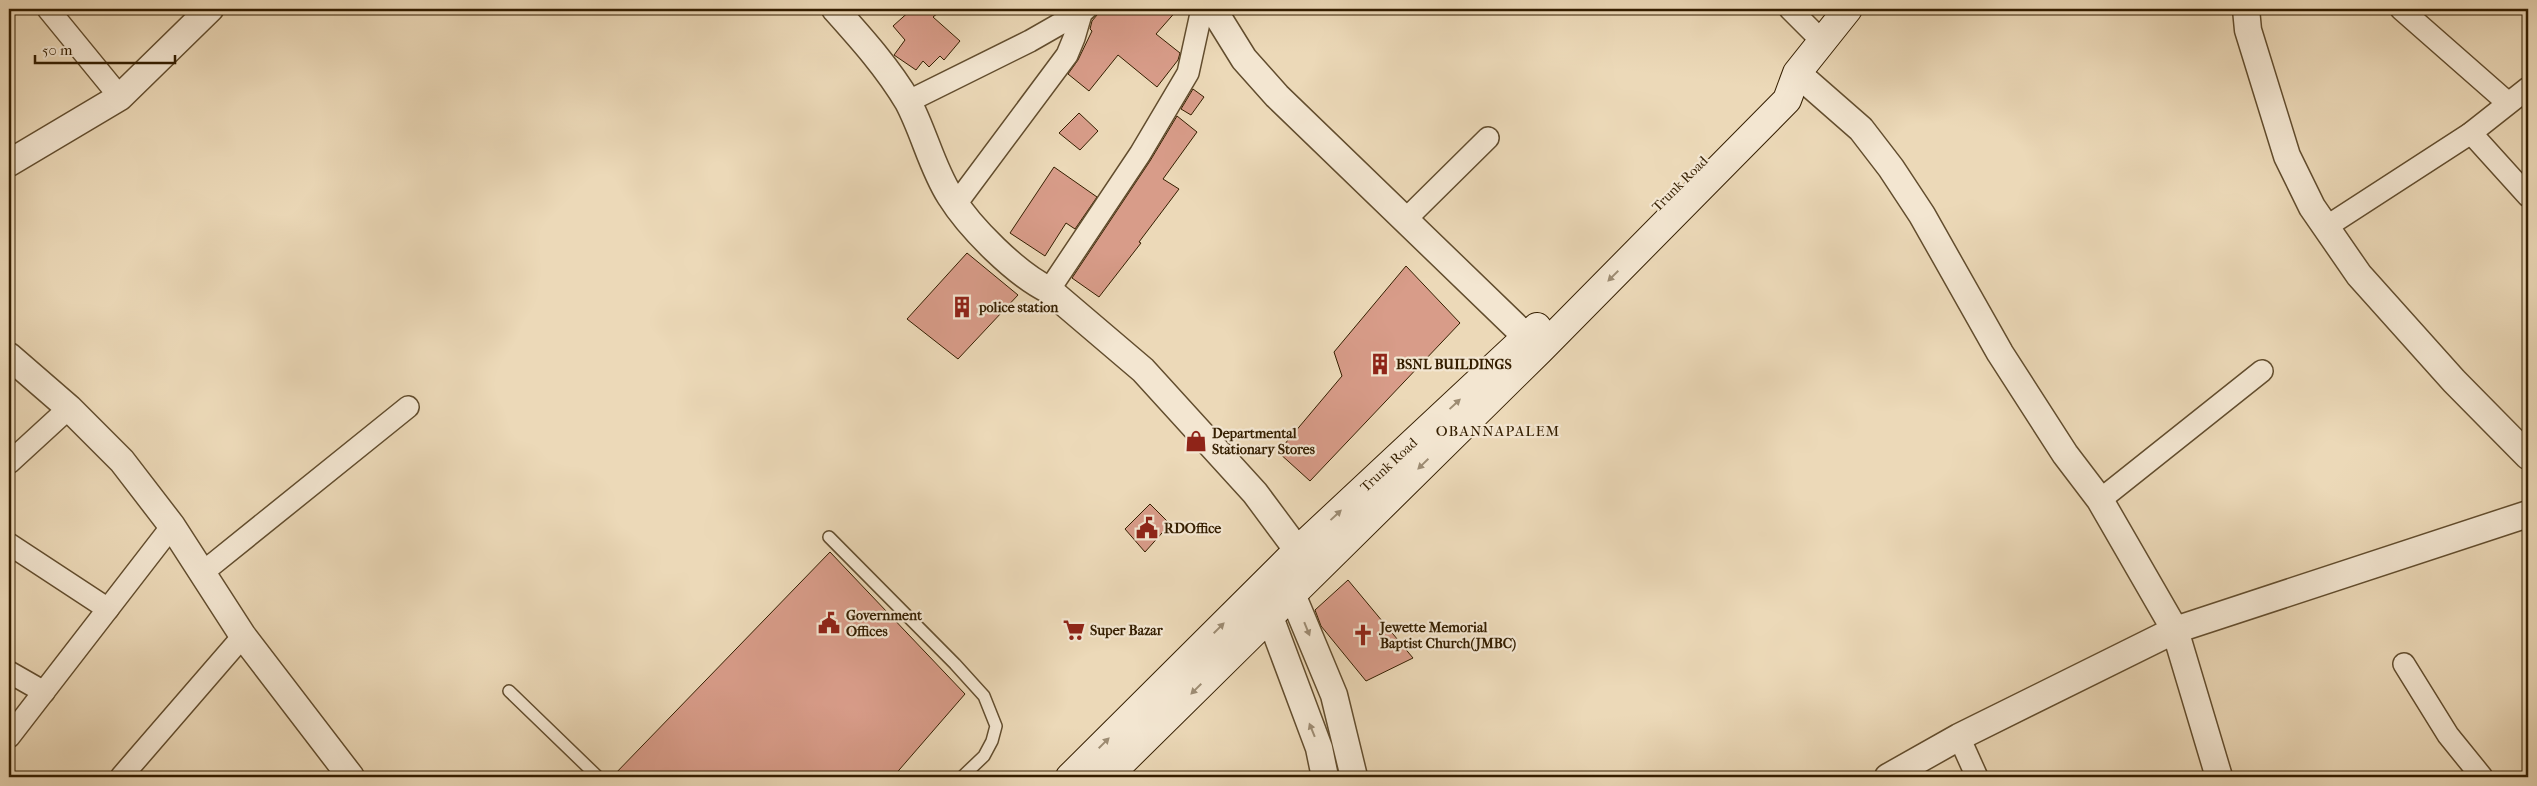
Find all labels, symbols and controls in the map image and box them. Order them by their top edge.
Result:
scale bar [35,32,175,64]
text: 50 m [42,41,73,59]
street label: Trunk Road [1649,152,1712,215]
one-way arrow [1607,270,1619,282]
building icon: police station [949,294,975,320]
place label: police station [978,299,1059,316]
building icon: BSNL BUILDINGS [1367,351,1393,377]
place label: BSNL BUILDINGS [1396,356,1512,373]
one-way arrow [1448,398,1460,410]
district label: OBANNAPALEM [1436,422,1560,440]
place label: Departmental Stationary Stores [1212,425,1316,458]
shop icon: Departmental Stationary Stores [1183,428,1209,454]
street label: Trunk Road [1357,434,1421,496]
one-way arrow [1417,458,1429,470]
one-way arrow [1330,509,1342,521]
public building icon: RDOffice [1134,515,1160,541]
place label: RDOffice [1164,520,1221,537]
place label: Government Offices [846,607,923,640]
public building icon: Government Offices [816,610,842,636]
supermarket icon: Super Bazar [1061,617,1087,643]
place label: Jewette Memorial Baptist Church(JMBC) [1378,619,1516,652]
one-way arrow [1304,621,1311,636]
place label: Super Bazar [1090,622,1164,639]
one-way arrow [1213,622,1225,634]
church icon: Jewette Memorial Baptist Church(JMBC) [1350,622,1376,648]
one-way arrow [1190,683,1202,695]
one-way arrow [1308,723,1316,738]
one-way arrow [1098,737,1110,749]

